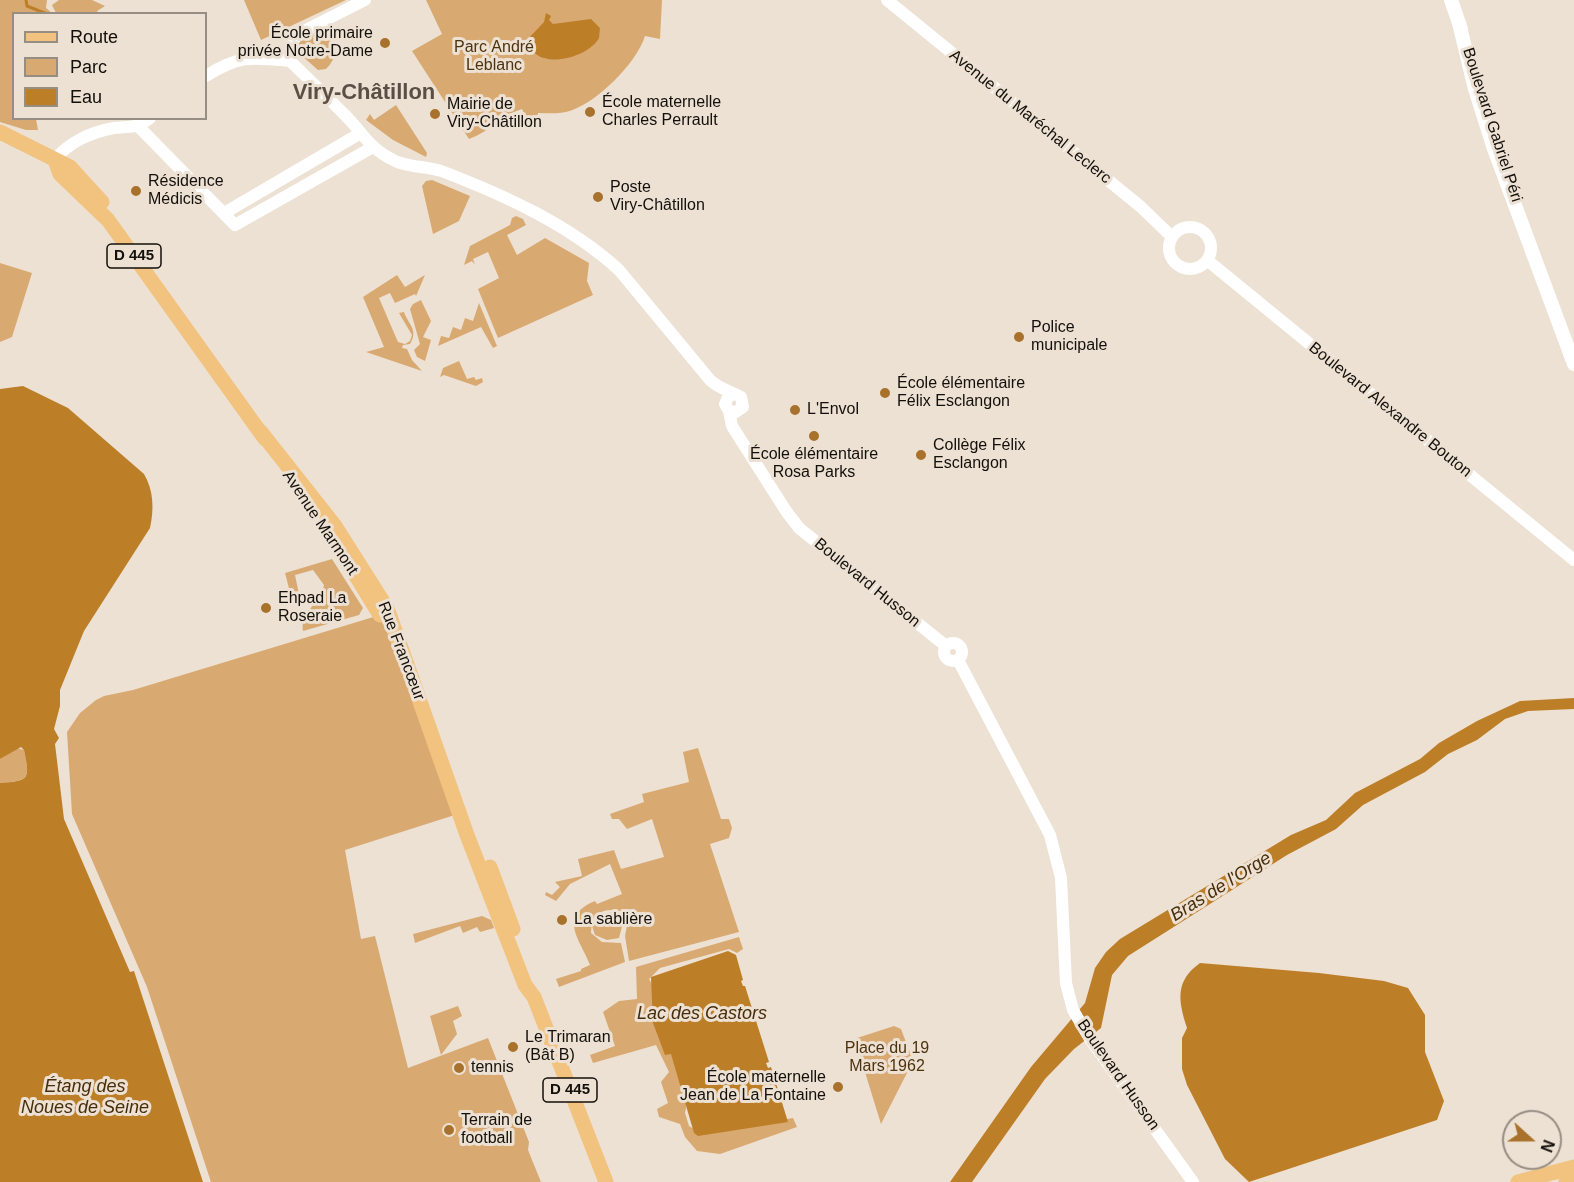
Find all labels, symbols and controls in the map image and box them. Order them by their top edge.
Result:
legend [12,12,207,120]
place label: École primaire privée Notre-Dame [238,24,373,62]
text: Route [70,27,118,47]
marker: École primaire privée Notre-Dame [378,36,392,50]
park label: Parc André Leblanc [454,38,534,76]
street label: Boulevard Gabriel Péri [1458,45,1526,205]
street label: Avenue du Maréchal Leclerc [945,46,1115,188]
text: Parc [70,57,107,77]
district label: Viry-Châtillon [293,80,435,106]
text: Eau [70,87,102,107]
place label: École maternelle Charles Perrault [602,93,721,131]
place label: Mairie de Viry-Châtillon [447,95,542,133]
marker: École maternelle Charles Perrault [583,105,597,119]
marker: Mairie de Viry-Châtillon [428,107,442,121]
place label: Résidence Médicis [148,172,224,210]
place label: Poste Viry-Châtillon [610,178,705,216]
marker: Résidence Médicis [129,184,143,198]
marker: Poste Viry-Châtillon [591,190,605,204]
road number: D 445 [107,244,161,268]
place label: Police municipale [1031,318,1107,356]
marker: Police municipale [1012,330,1026,344]
street label: Boulevard Alexandre Bouton [1305,338,1475,482]
place label: École élémentaire Félix Esclangon [897,374,1025,412]
marker: École élémentaire Félix Esclangon [878,386,892,400]
place label: L'Envol [807,400,859,420]
marker: L'Envol [788,403,802,417]
marker: École élémentaire Rosa Parks [807,429,821,443]
place label: Collège Félix Esclangon [933,436,1025,474]
place label: École élémentaire Rosa Parks [750,445,878,483]
marker: Collège Félix Esclangon [914,448,928,462]
street label: Avenue Marmont [278,467,362,579]
street label: Boulevard Husson [810,534,924,632]
place label: Ehpad La Roseraie [278,589,347,627]
street label: Rue Francœur [373,599,429,703]
marker: Ehpad La Roseraie [259,601,273,615]
water label: Bras de l'Orge [1167,848,1275,926]
place label: La sablière [574,910,652,930]
marker: La sablière [555,913,569,927]
water label: Lac des Castors [637,1003,767,1025]
street label: Boulevard Husson [1073,1016,1163,1134]
place label: Le Trimaran (Bât B) [525,1028,611,1066]
park label: Place du 19 Mars 1962 [845,1039,929,1077]
marker: Le Trimaran (Bât B) [506,1040,520,1054]
place label: tennis [471,1058,514,1078]
marker: tennis [452,1061,466,1075]
place label: École maternelle Jean de La Fontaine [680,1068,826,1106]
water label: Étang des Noues de Seine [21,1076,149,1118]
road number: D 445 [543,1078,597,1102]
marker: École maternelle Jean de La Fontaine [831,1080,845,1094]
north arrow [1502,1110,1562,1170]
place label: Terrain de football [461,1111,532,1149]
marker: Terrain de football [442,1123,456,1137]
text: N [1537,1137,1557,1154]

